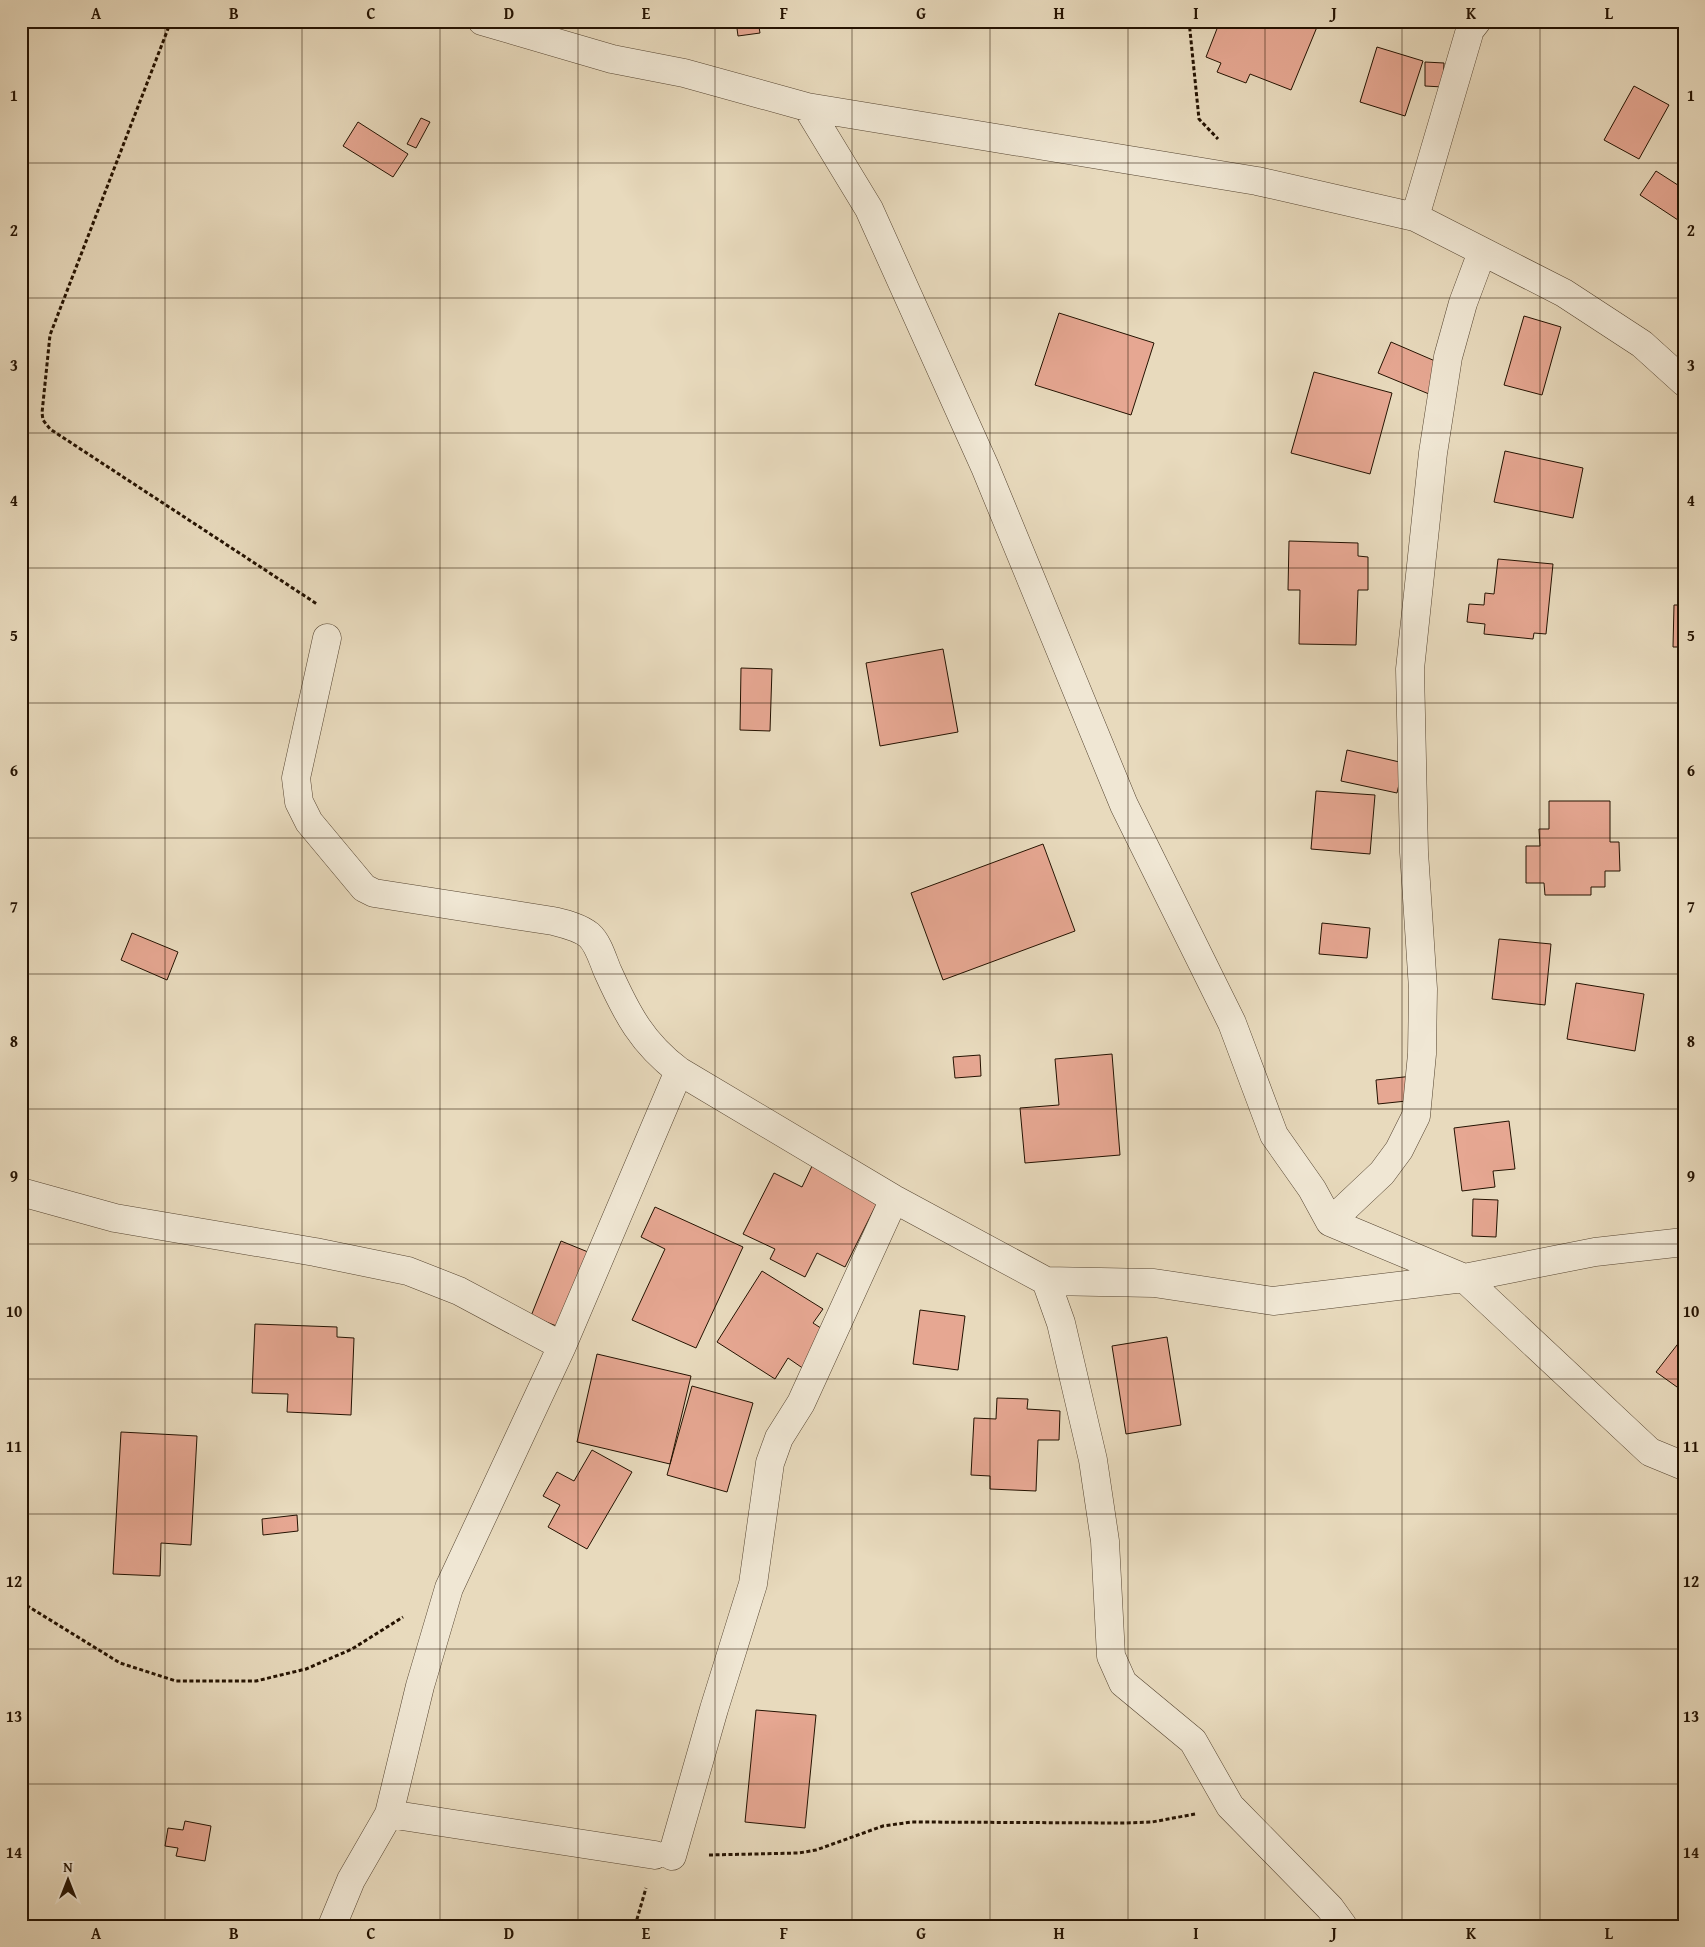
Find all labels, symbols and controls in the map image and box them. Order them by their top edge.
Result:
text: A [91,1,102,25]
text: B [229,1,239,25]
text: C [366,1,376,25]
text: D [504,1,514,25]
text: E [642,1,651,25]
text: F [780,1,788,25]
text: G [916,1,926,25]
text: H [1053,1,1065,25]
text: I [1193,1,1199,25]
text: J [1328,1,1337,25]
text: K [1466,1,1477,25]
text: L [1605,1,1614,25]
text: 1 [10,83,18,107]
text: 1 [1687,83,1695,107]
text: 2 [10,218,18,242]
text: 2 [1687,218,1695,242]
text: 3 [10,353,18,377]
text: 3 [1687,353,1695,377]
text: 4 [10,488,18,512]
text: 4 [1687,488,1695,512]
text: 5 [10,623,18,647]
text: 5 [1687,623,1695,647]
text: 6 [10,758,18,782]
text: 6 [1687,758,1695,782]
text: 7 [10,894,18,918]
text: 7 [1687,894,1695,918]
text: 8 [10,1029,18,1053]
text: 8 [1687,1029,1695,1053]
text: 9 [10,1164,18,1188]
text: 9 [1687,1164,1695,1188]
text: 10 [6,1299,22,1323]
text: 10 [1683,1299,1699,1323]
text: 11 [6,1434,22,1458]
text: 11 [1683,1434,1699,1458]
text: 12 [6,1569,22,1593]
text: 12 [1683,1569,1699,1593]
text: 13 [6,1704,22,1728]
text: 13 [1683,1704,1699,1728]
text: 14 [6,1840,22,1864]
text: 14 [1683,1840,1699,1864]
north arrow [42,1854,92,1904]
text: N [63,1857,73,1877]
text: A [91,1921,102,1945]
text: B [229,1921,239,1945]
text: C [366,1921,376,1945]
text: D [504,1921,514,1945]
text: E [642,1921,651,1945]
text: F [780,1921,788,1945]
text: G [916,1921,926,1945]
text: H [1053,1921,1065,1945]
text: I [1193,1921,1199,1945]
text: J [1328,1921,1337,1945]
text: K [1466,1921,1477,1945]
text: L [1605,1921,1614,1945]

